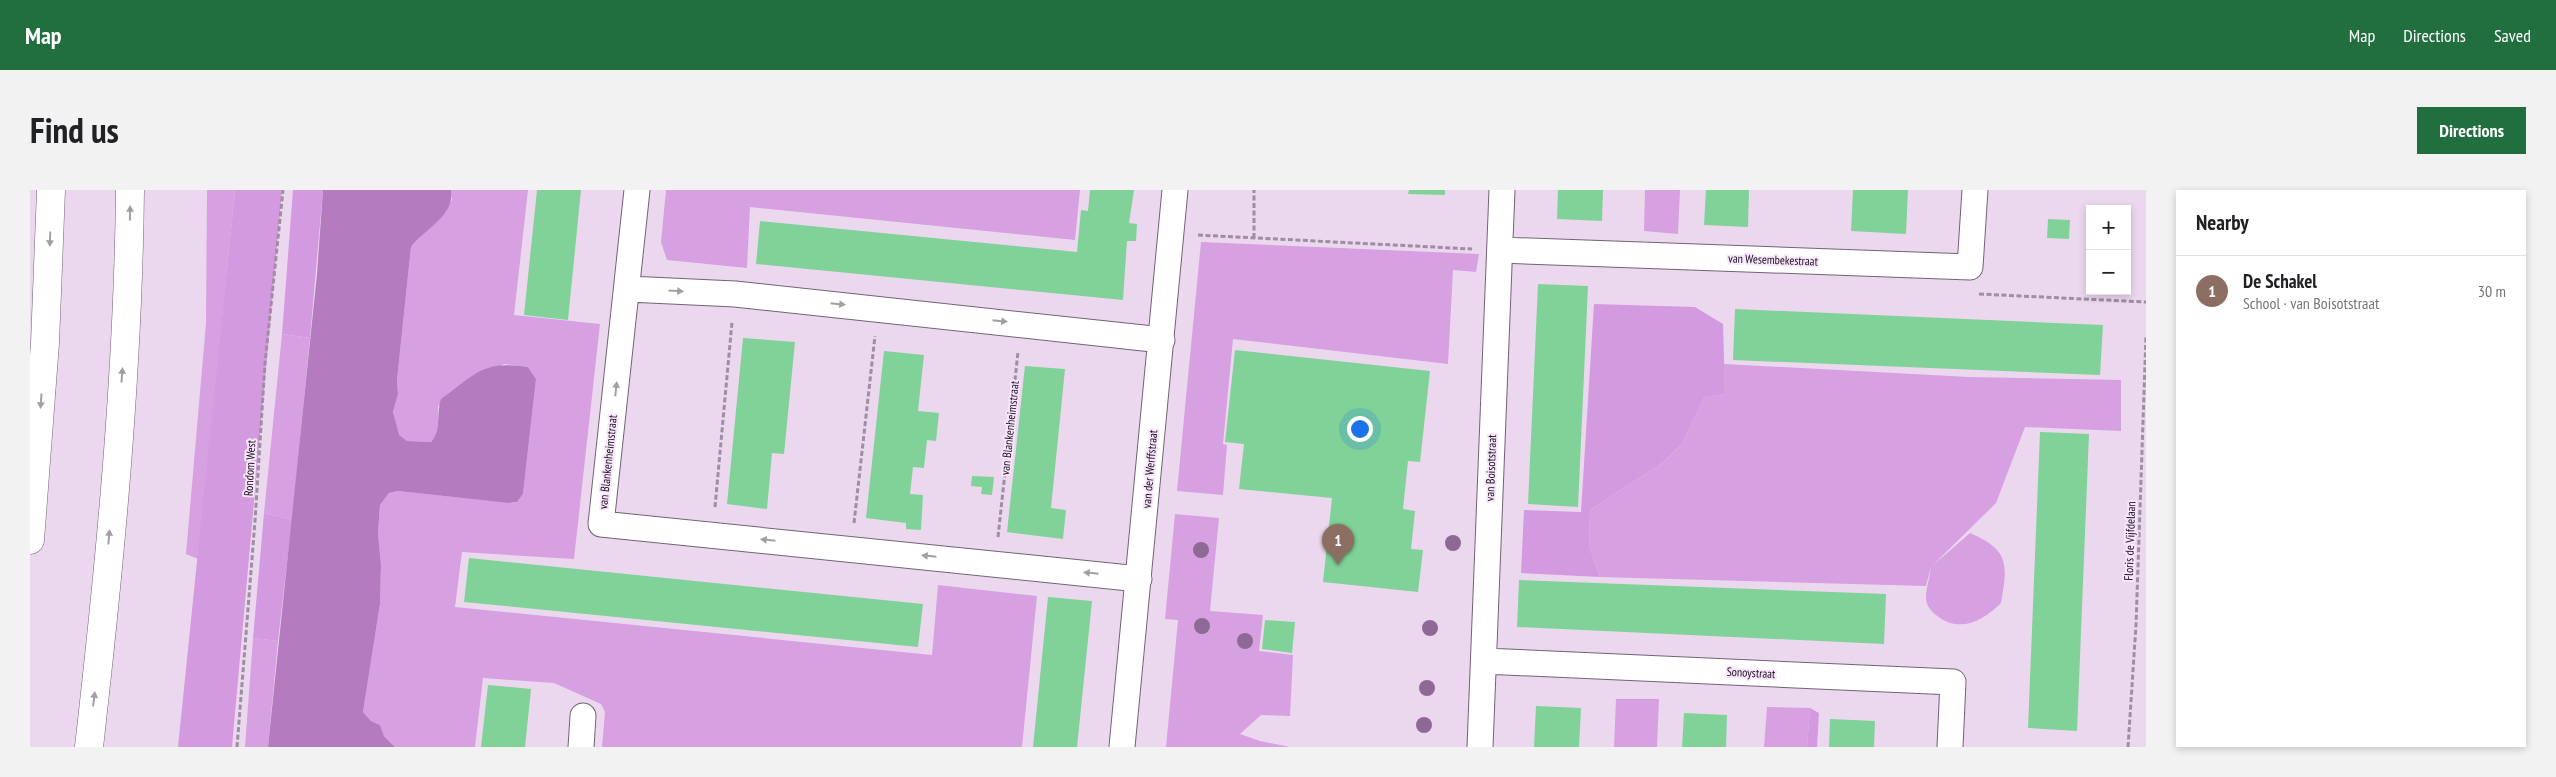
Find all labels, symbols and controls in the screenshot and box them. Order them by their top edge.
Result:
text: Map [25,20,62,51]
text: Map [2349,24,2375,47]
text: Directions [2403,24,2466,47]
text: Saved [2494,24,2531,47]
text: Find us [30,107,119,153]
button: Directions [2417,107,2526,154]
one-way arrow [126,204,134,220]
map controls [2086,205,2131,295]
button: + [2086,205,2131,250]
text: Nearby [2196,209,2249,236]
one-way arrow [46,231,54,247]
street label: van Wesembekestraat [1728,250,1819,269]
button: − [2086,250,2131,295]
text: De Schakel [2243,269,2317,293]
text: 1 [2208,281,2216,301]
text: 30 m [2478,281,2506,301]
one-way arrow [669,287,685,295]
text: School · van Boisotstraat [2243,293,2379,313]
one-way arrow [831,300,847,308]
one-way arrow [992,317,1008,325]
one-way arrow [118,367,126,383]
street label: van Blankenheimstraat [997,379,1022,476]
one-way arrow [612,381,620,397]
one-way arrow [37,393,45,409]
street label: van Blankenheimstraat [595,413,620,510]
your location [1347,416,1373,442]
street label: van der Werffstraat [1139,428,1160,509]
street label: van Boisotstraat [1482,434,1499,502]
street label: Rondom West [241,439,258,496]
street label: Floris de Vijfdelaan [2121,501,2138,581]
pin: 1 [1322,524,1354,565]
one-way arrow [106,529,114,545]
one-way arrow [759,536,775,544]
one-way arrow [921,552,937,560]
one-way arrow [1083,569,1099,577]
street label: Sonoystraat [1726,664,1776,681]
one-way arrow [90,690,98,706]

